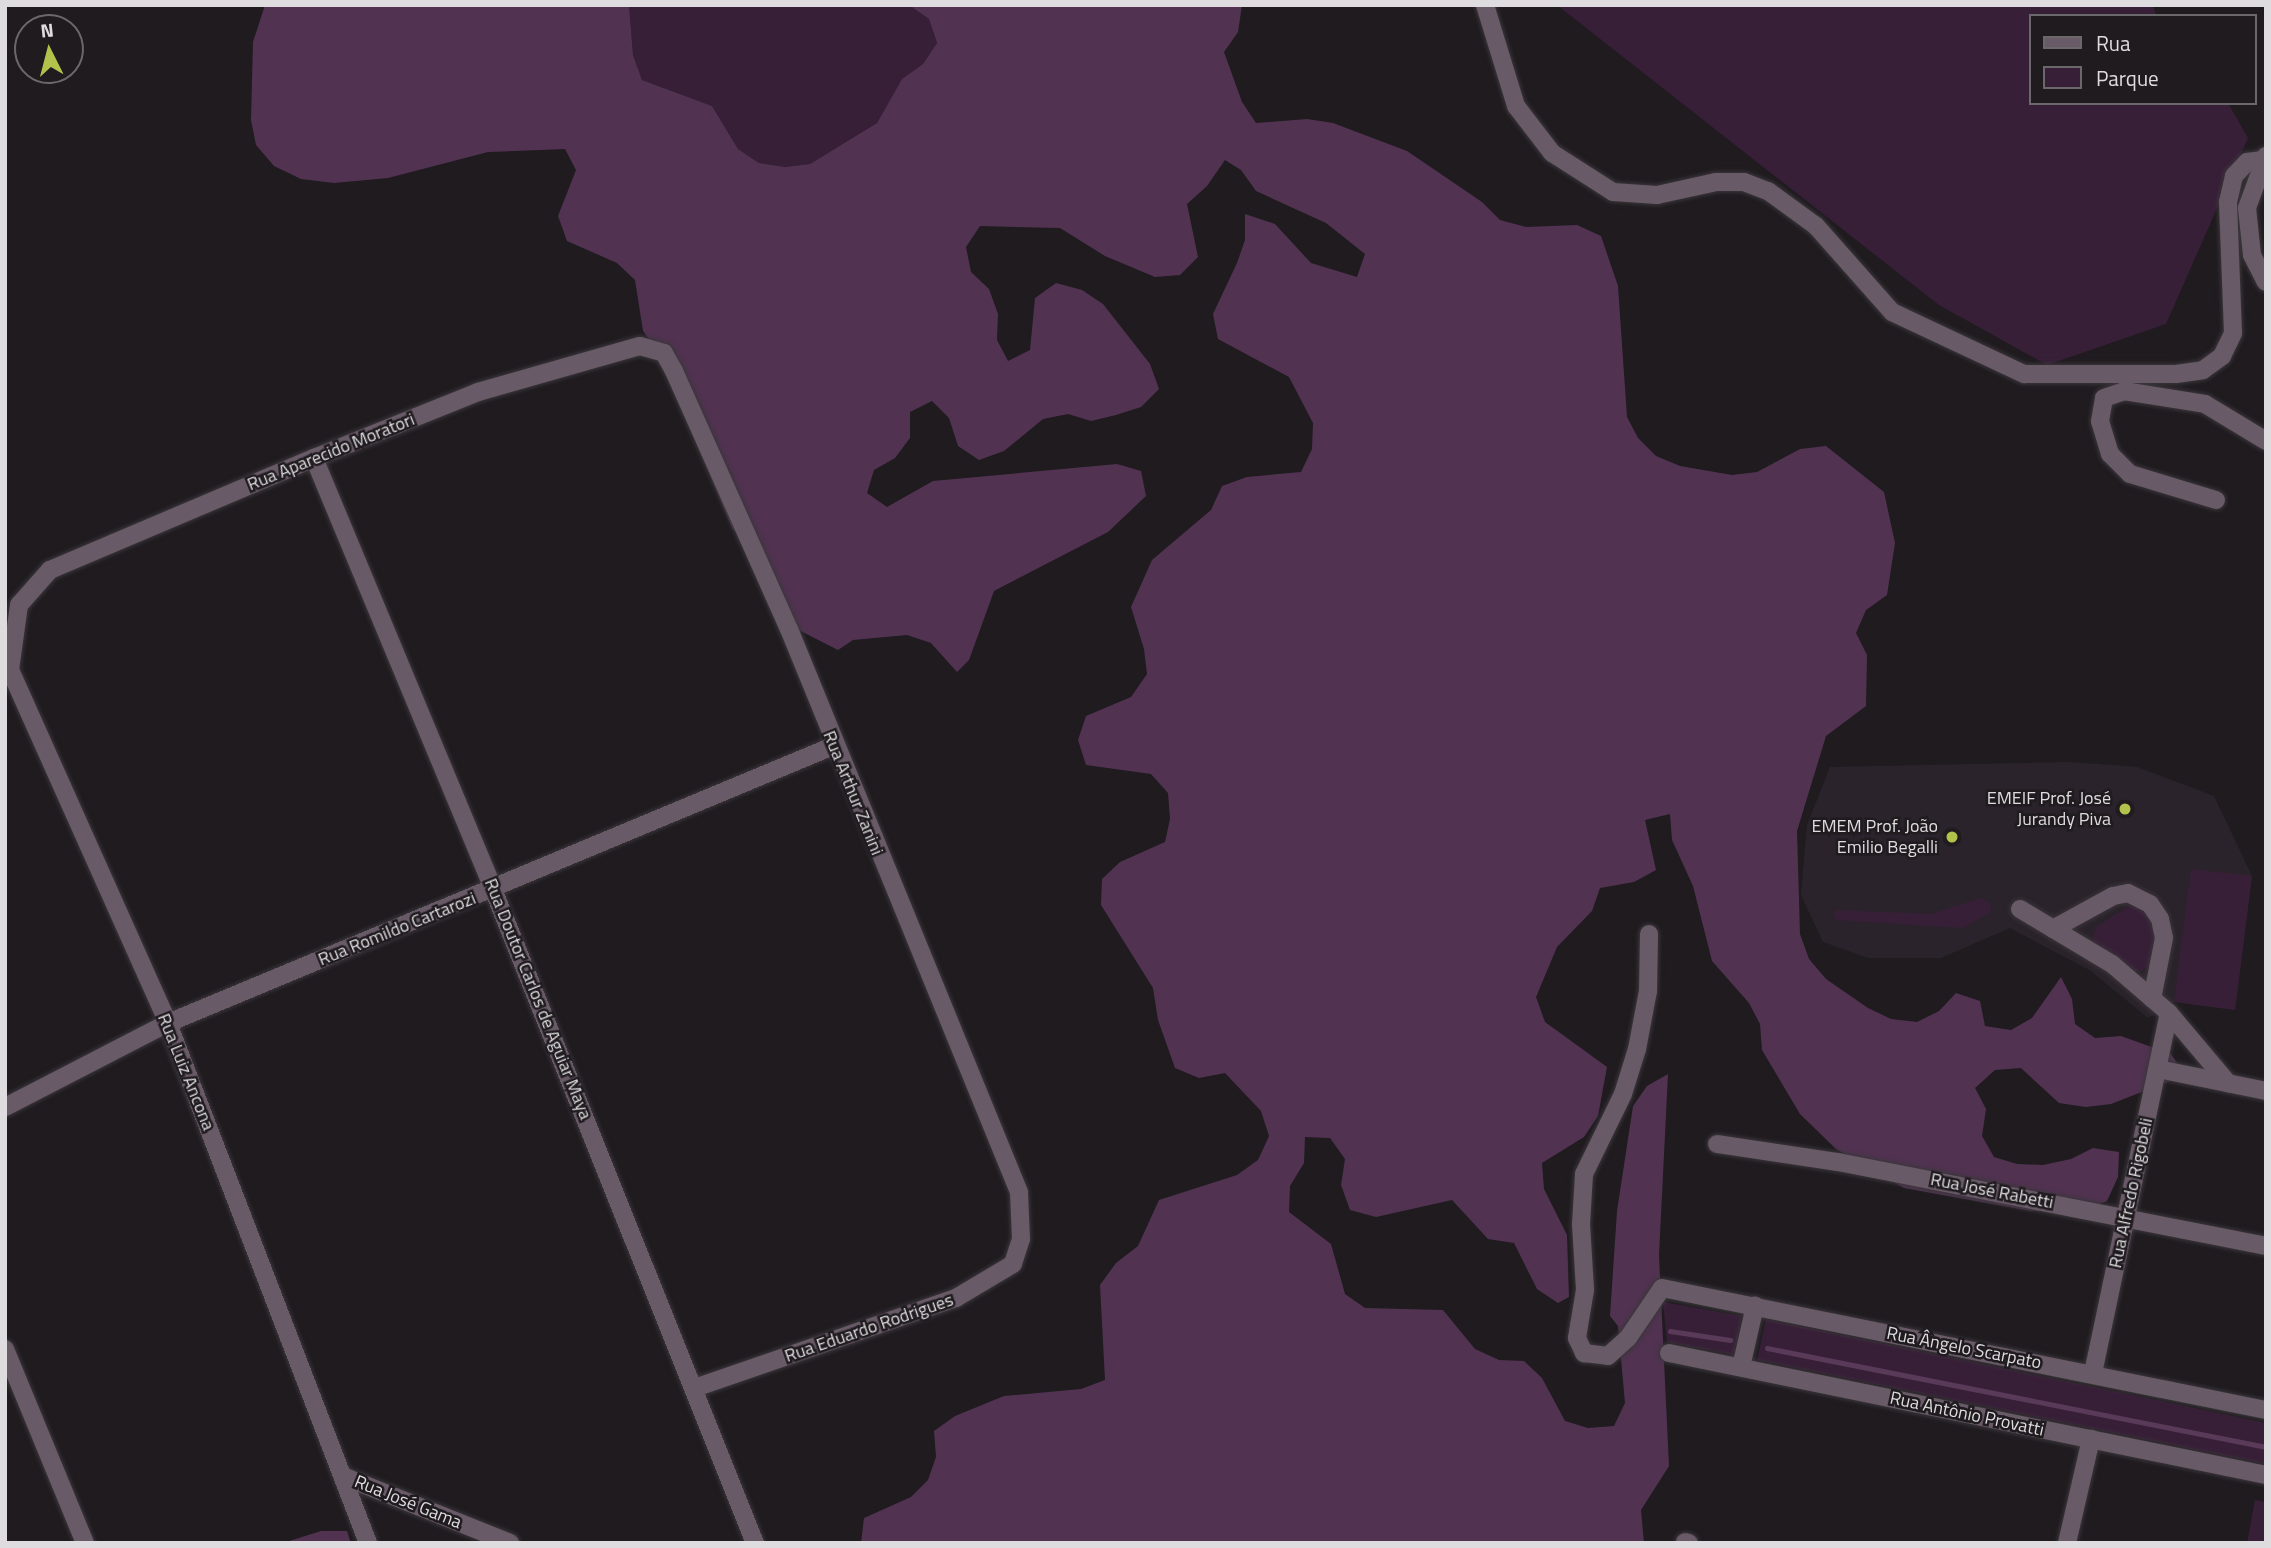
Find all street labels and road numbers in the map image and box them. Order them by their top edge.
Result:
street label: Rua Aparecido Moratori [244,409,418,495]
street label: Rua Arthur Zanini [818,728,888,858]
street label: Rua Doutor Carlos de Aguiar Maya [480,875,596,1123]
street label: Rua Romildo Cartarozi [315,887,479,971]
street label: Rua Luiz Ancona [153,1010,219,1134]
street label: Rua Alfredo Rigobeli [2105,1116,2157,1270]
street label: Rua José Rabetti [1929,1168,2055,1214]
street label: Rua Eduardo Rodrigues [782,1289,956,1367]
street label: Rua Ângelo Scarpato [1885,1322,2043,1374]
street label: Rua Antônio Provatti [1888,1387,2046,1441]
street label: Rua José Gama [351,1471,465,1533]

